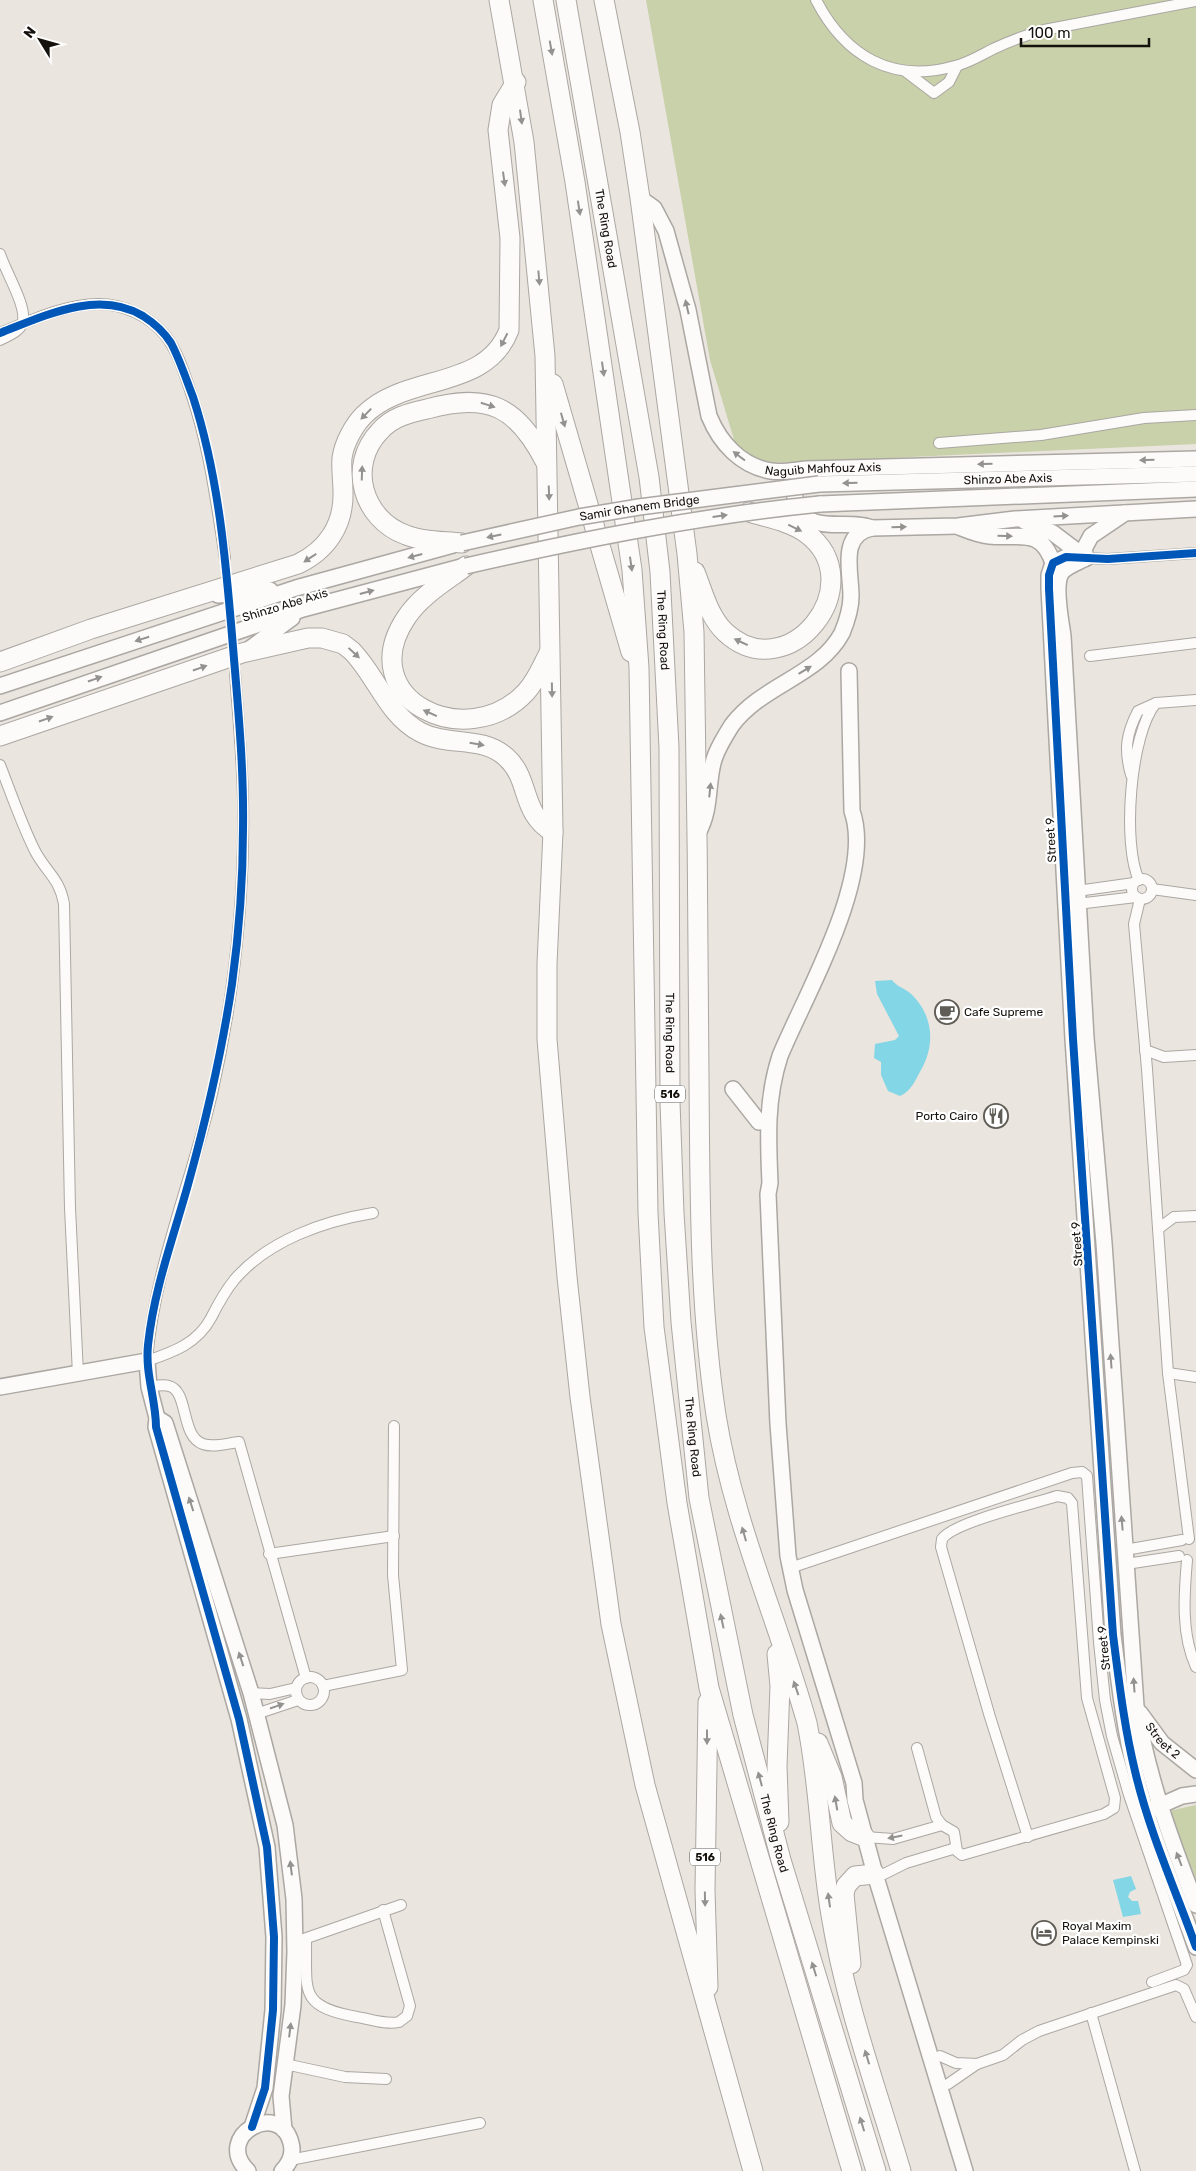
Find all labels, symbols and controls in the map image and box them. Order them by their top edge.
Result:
north arrow [15,15,65,65]
scale bar [1021,15,1148,47]
text: N [20,23,40,42]
text: 100 m [1028,24,1070,42]
one-way arrow [548,40,556,56]
one-way arrow [517,109,525,125]
one-way arrow [500,171,508,187]
street label: The Ring Road [592,188,620,269]
one-way arrow [575,201,583,217]
one-way arrow [535,271,543,287]
one-way arrow [683,299,691,315]
one-way arrow [500,332,508,347]
one-way arrow [599,361,607,377]
one-way arrow [480,402,495,410]
one-way arrow [360,408,372,420]
one-way arrow [559,412,567,427]
one-way arrow [733,451,746,462]
one-way arrow [1139,457,1155,465]
street label: Naguib Mahfouz Axis [764,460,882,479]
one-way arrow [977,461,993,469]
one-way arrow [359,465,367,481]
street label: Shinzo Abe Axis [963,471,1052,487]
one-way arrow [842,479,858,487]
one-way arrow [545,485,553,501]
street label: Samir Ghanem Bridge [578,492,701,524]
one-way arrow [713,512,729,520]
one-way arrow [1053,512,1069,520]
one-way arrow [891,523,907,531]
one-way arrow [788,524,802,532]
one-way arrow [487,532,502,540]
one-way arrow [997,532,1013,540]
one-way arrow [407,552,422,560]
one-way arrow [303,553,316,562]
one-way arrow [627,557,635,573]
street label: Shinzo Abe Axis [241,585,329,625]
one-way arrow [359,588,374,596]
street label: The Ring Road [654,590,672,671]
one-way arrow [134,635,149,643]
one-way arrow [734,638,749,647]
one-way arrow [348,647,360,659]
one-way arrow [193,663,208,671]
one-way arrow [799,665,812,674]
one-way arrow [88,675,103,682]
one-way arrow [548,683,556,699]
one-way arrow [423,708,437,716]
one-way arrow [39,715,54,723]
one-way arrow [469,740,485,748]
one-way arrow [706,782,714,798]
street label: Street 9 [1043,817,1059,863]
street label: The Ring Road [663,993,677,1073]
cafe icon: Cafe Supreme [934,999,960,1025]
place label: Cafe Supreme [964,1005,1043,1019]
road number: 516 [655,1086,685,1102]
restaurant icon: Porto Cairo [983,1103,1009,1129]
place label: Porto Cairo [916,1109,978,1123]
street label: Street 9 [1068,1221,1086,1267]
one-way arrow [1106,1353,1114,1369]
street label: The Ring Road [682,1396,704,1478]
one-way arrow [187,1496,195,1511]
one-way arrow [1118,1515,1126,1531]
one-way arrow [739,1526,747,1541]
one-way arrow [718,1613,726,1629]
street label: Street 9 [1095,1625,1113,1671]
one-way arrow [236,1651,244,1666]
one-way arrow [1130,1677,1138,1693]
one-way arrow [792,1680,799,1695]
one-way arrow [270,1702,285,1710]
street label: Street 2 [1142,1720,1183,1762]
one-way arrow [703,1729,711,1745]
one-way arrow [755,1772,763,1787]
street label: The Ring Road [757,1793,791,1874]
one-way arrow [832,1794,840,1810]
one-way arrow [886,1834,902,1842]
road number: 516 [690,1848,720,1865]
one-way arrow [1175,1851,1183,1866]
one-way arrow [287,1859,295,1875]
one-way arrow [824,1891,832,1907]
one-way arrow [701,1892,709,1908]
place label: Royal Maxim Palace Kempinski [1062,1919,1159,1947]
hotel icon: Royal Maxim Palace Kempinski [1031,1920,1057,1946]
one-way arrow [810,1961,818,1976]
one-way arrow [286,2021,294,2037]
one-way arrow [863,2050,871,2065]
one-way arrow [857,2117,865,2132]

